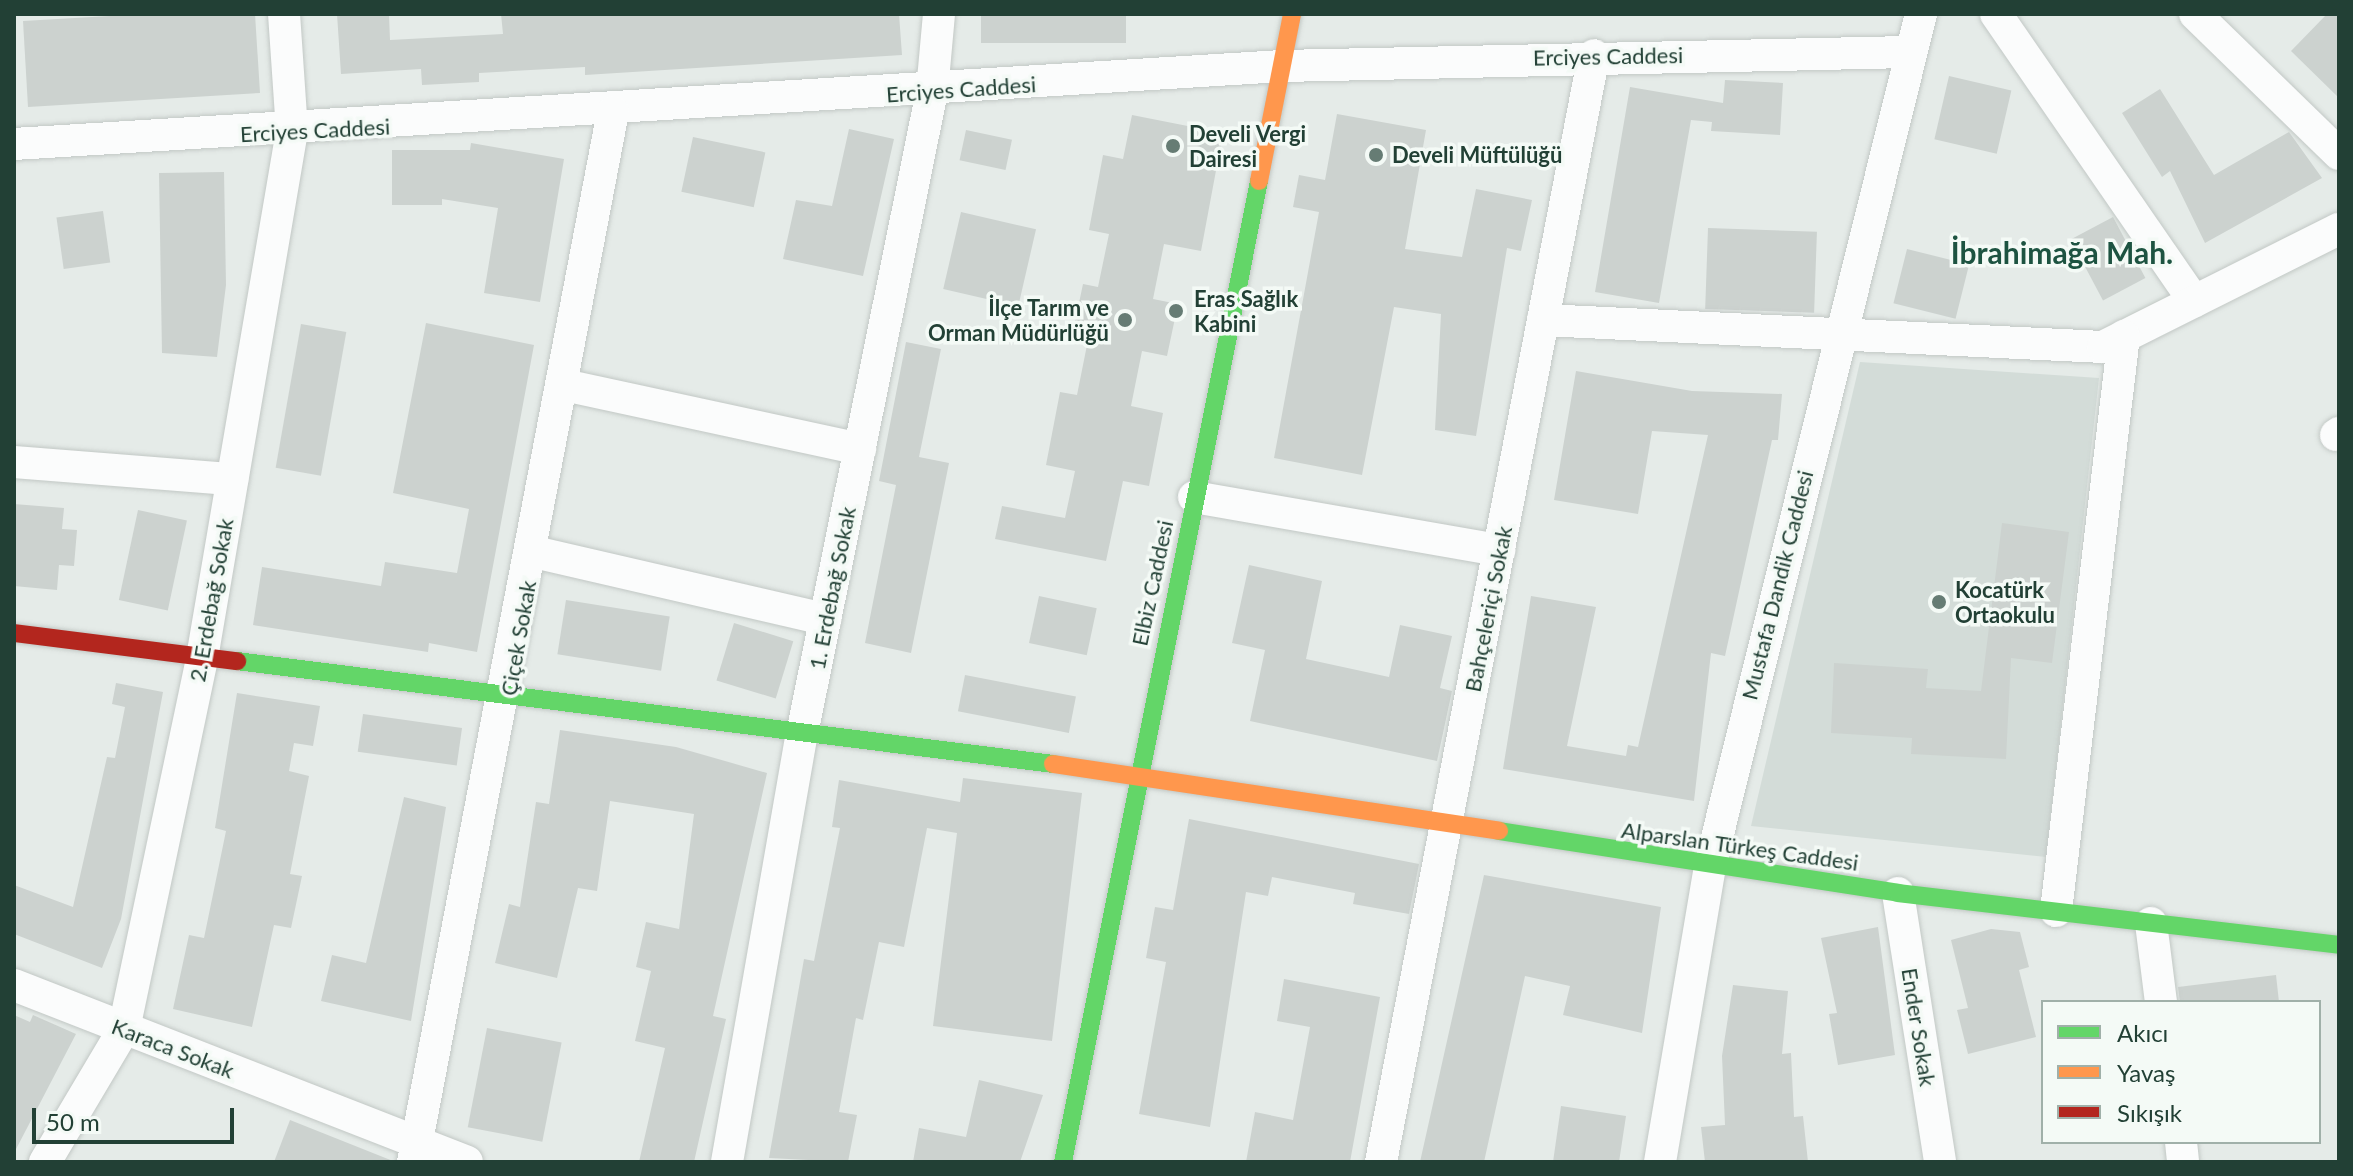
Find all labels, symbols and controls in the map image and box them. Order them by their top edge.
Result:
street label: Erciyes Caddesi [1533,41,1683,71]
street label: Erciyes Caddesi [885,71,1037,107]
street label: Erciyes Caddesi [239,113,391,147]
place label: Develi Vergi Dairesi [1189,120,1307,172]
marker: Develi Vergi Dairesi [1164,137,1182,155]
place label: Develi Müftülüğü [1392,142,1562,168]
marker: Develi Müftülüğü [1367,146,1385,164]
district label: İbrahimağa Mah. [1951,234,2173,270]
place label: Eras Sağlık Kabini [1194,285,1298,336]
place label: İlçe Tarım ve Orman Müdürlüğü [928,294,1109,346]
marker: Eras Sağlık Kabini [1165,300,1187,322]
marker: İlçe Tarım ve Orman Müdürlüğü [1116,311,1134,329]
street label: Mustafa Dandik Caddesi [1736,467,1818,703]
street label: 1. Erdebağ Sokak [803,504,861,672]
street label: 2. Erdebağ Sokak [184,516,238,684]
street label: Elbiz Caddesi [1126,518,1178,648]
street label: Bahçeleriçi Sokak [1459,524,1517,694]
place label: Kocatürk Ortaokulu [1955,576,2055,628]
street label: Çiçek Sokak [495,578,541,698]
marker: Kocatürk Ortaokulu [1930,593,1948,611]
street label: Alparslan Türkeş Caddesi [1619,816,1861,876]
street label: Ender Sokak [1897,966,1941,1088]
legend [2041,1000,2321,1144]
street label: Karaca Sokak [108,1013,238,1083]
text: Akıcı [2117,1018,2168,1047]
text: Yavaş [2117,1058,2175,1087]
scale bar [36,1092,238,1142]
text: Sıkışık [2117,1098,2182,1127]
text: 50 m [46,1107,100,1136]

